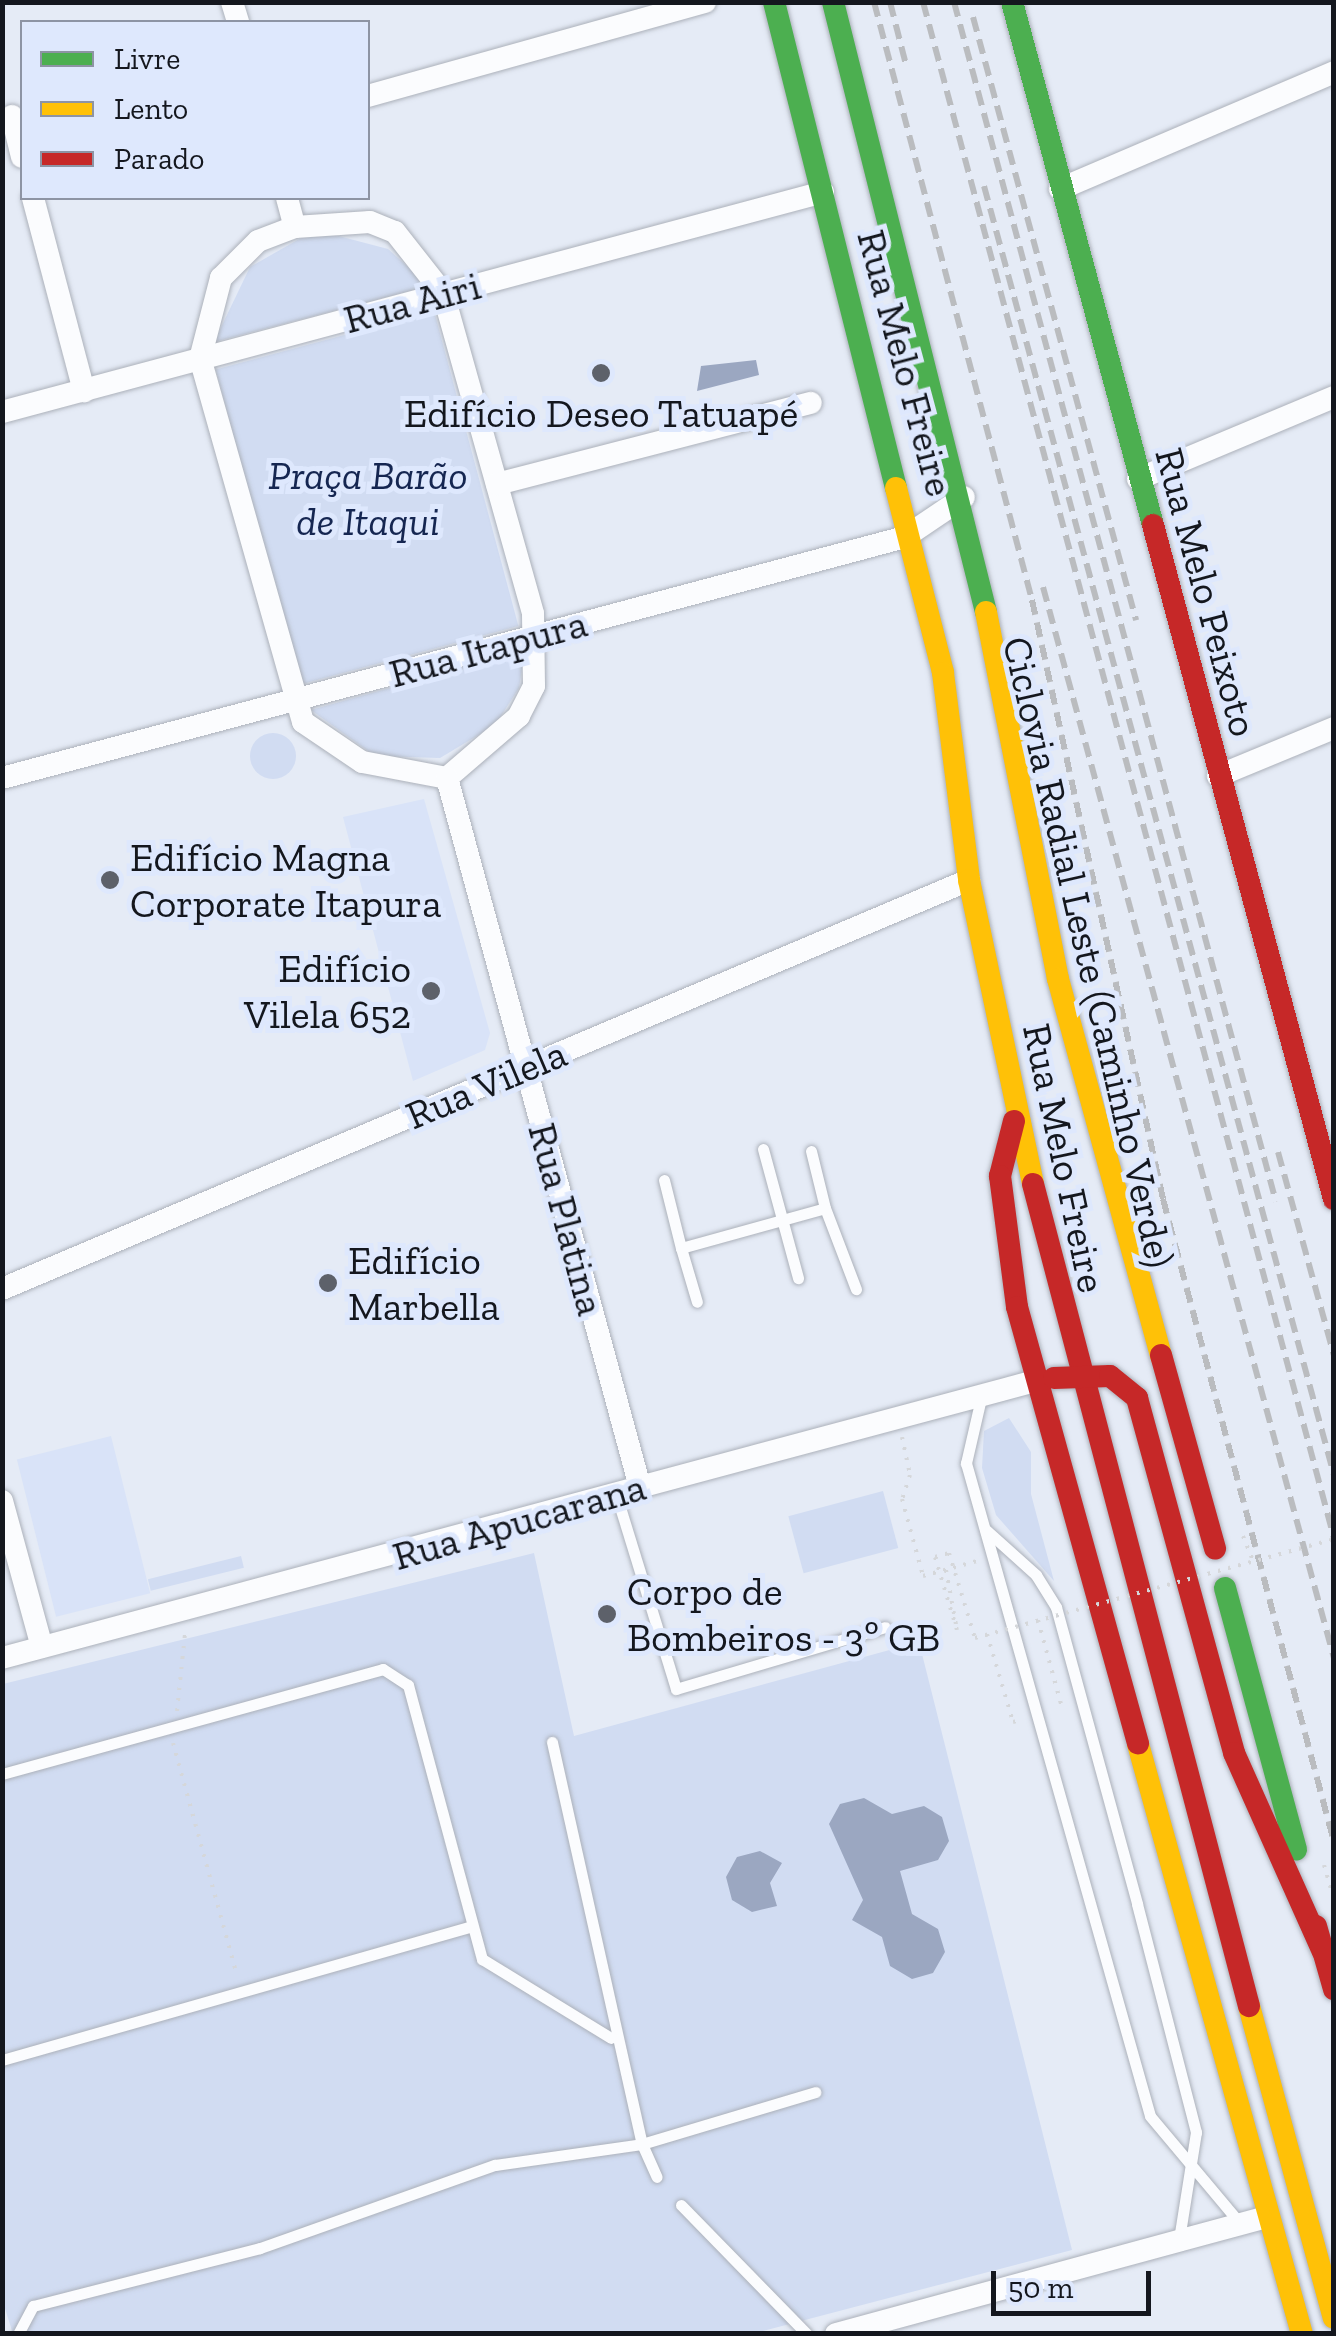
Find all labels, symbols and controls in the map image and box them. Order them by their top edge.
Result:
legend [20,20,370,200]
text: Livre [114,41,180,77]
text: Lento [114,91,188,127]
text: Parado [114,141,204,177]
street label: Rua Melo Freire [847,225,965,501]
street label: Rua Airi [338,261,486,343]
marker: Edifício Deseo Tatuapé [590,362,612,384]
place label: Edifício Deseo Tatuapé [403,389,799,437]
street label: Rua Melo Peixoto [1145,442,1269,742]
park label: Praça Barão de Itaqui [268,451,468,545]
street label: Rua Itapura [384,599,592,697]
street label: Ciclovia Radial Leste (Caminho Verde) [993,631,1185,1273]
place label: Edifício Magna Corporate Itapura [130,833,441,927]
marker: Edifício Magna Corporate Itapura [99,869,121,891]
place label: Edifício Vilela 652 [244,944,411,1038]
marker: Edifício Vilela 652 [420,980,442,1002]
street label: Rua Melo Freire [1013,1019,1117,1297]
street label: Rua Vilela [398,1028,574,1140]
street label: Rua Platina [518,1118,616,1320]
place label: Edifício Marbella [348,1236,500,1330]
marker: Edifício Marbella [317,1272,339,1294]
street label: Rua Apucarana [387,1462,651,1580]
place label: Corpo de Bombeiros - 3º GB [627,1567,940,1661]
marker: Corpo de Bombeiros - 3º GB [596,1603,618,1625]
scale bar [996,2251,1156,2313]
text: 50 m [1008,2270,1073,2306]

